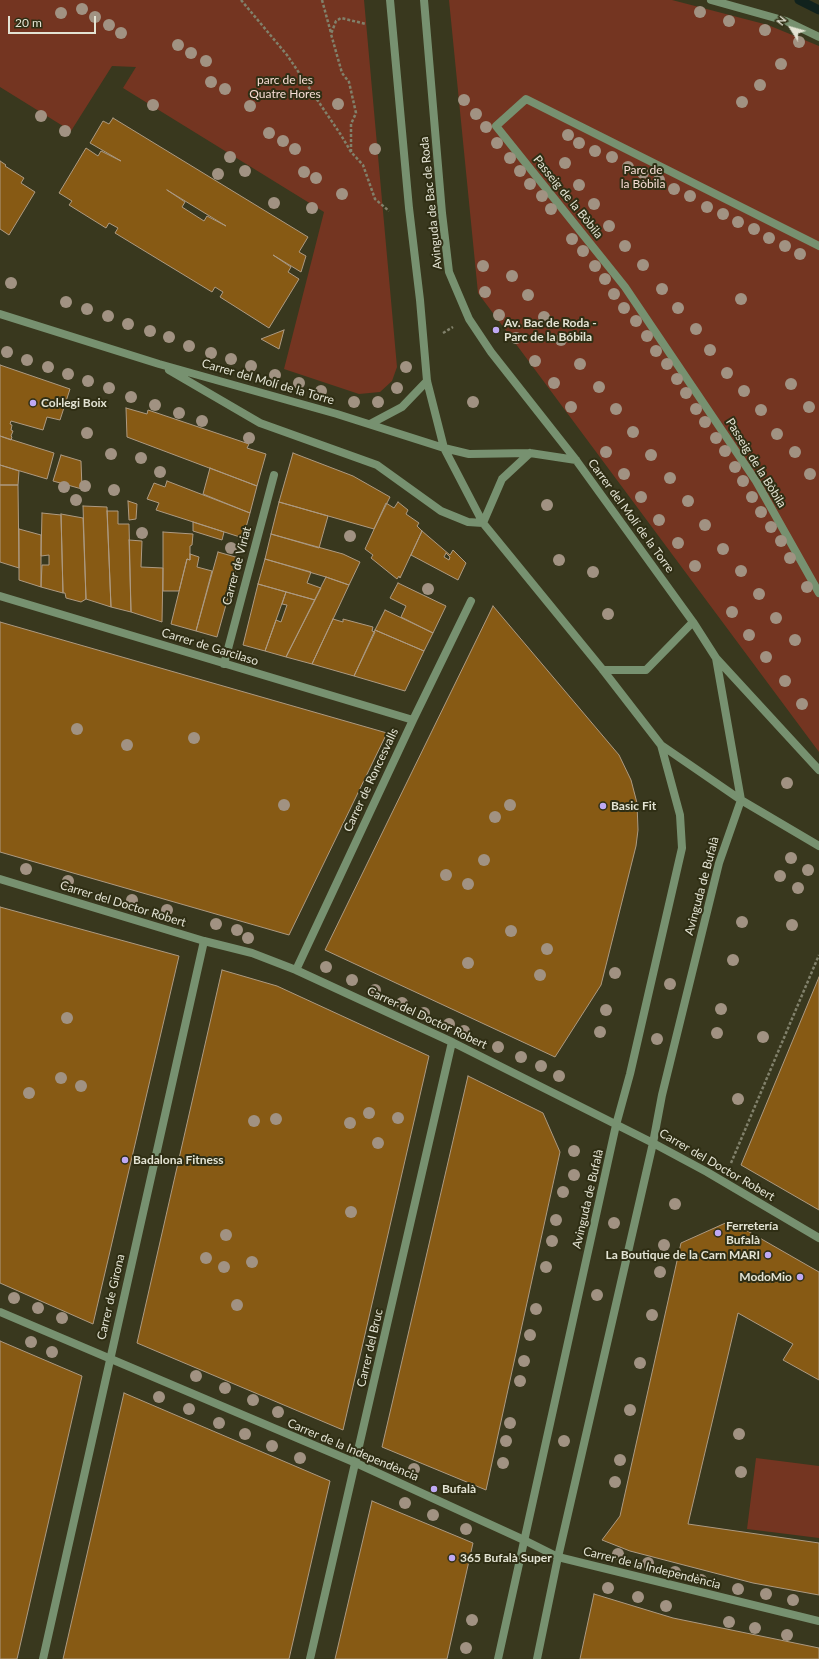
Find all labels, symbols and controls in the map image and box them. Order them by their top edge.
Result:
scale bar [10,8,98,34]
north arrow [771,8,811,48]
text: N [773,13,789,28]
text: 20 m [15,15,42,30]
park label: parc de les Quatre Hores [249,73,321,101]
street label: Avinguda de Bac de Roda [417,136,445,270]
street label: Passeig de la Bòbila [530,153,606,241]
park label: Parc de la Bòbila [621,163,665,191]
place label: Av. Bac de Roda - Parc de la Bóbila [504,316,597,344]
marker: Av. Bac de Roda - Parc de la Bóbila [491,325,501,335]
street label: Carrer del Molí de la Torre [200,356,336,408]
place label: Col·legi Boix [41,396,107,410]
marker: Col·legi Boix [28,398,38,408]
street label: Passeig de la Bòbila [723,416,789,510]
street label: Carrer del Molí de la Torre [585,456,677,576]
street label: Carrer de Viriat [220,525,254,607]
street label: Carrer de Garcilaso [160,625,260,669]
street label: Carrer de Roncesvalls [341,726,401,834]
place label: Basic Fit [611,799,656,813]
marker: Basic Fit [598,801,608,811]
street label: Avinguda de Bufalà [682,835,722,937]
street label: Carrer del Doctor Robert [58,878,188,930]
street label: Carrer del Doctor Robert [365,984,489,1052]
street label: Carrer del Doctor Robert [657,1126,777,1204]
street label: Avinguda de Bufalà [570,1148,606,1250]
place label: Badalona Fitness [133,1153,223,1167]
marker: Badalona Fitness [120,1155,130,1165]
place label: Ferretería Bufalà [726,1219,778,1247]
marker: Ferretería Bufalà [713,1228,723,1238]
place label: La Boutique de la Carn MARI [605,1248,760,1262]
marker: La Boutique de la Carn MARI [763,1250,773,1260]
street label: Carrer de Girona [94,1253,128,1341]
place label: ModoMio [739,1270,792,1284]
marker: ModoMio [795,1272,805,1282]
street label: Carrer del Bruc [354,1308,386,1388]
street label: Carrer de la Independència [285,1416,421,1484]
place label: Bufalà [442,1482,476,1496]
marker: Bufalà [429,1484,439,1494]
street label: Carrer de la Independència [582,1544,722,1592]
place label: 365 Bufalà Super [460,1551,552,1565]
marker: 365 Bufalà Super [447,1553,457,1563]

